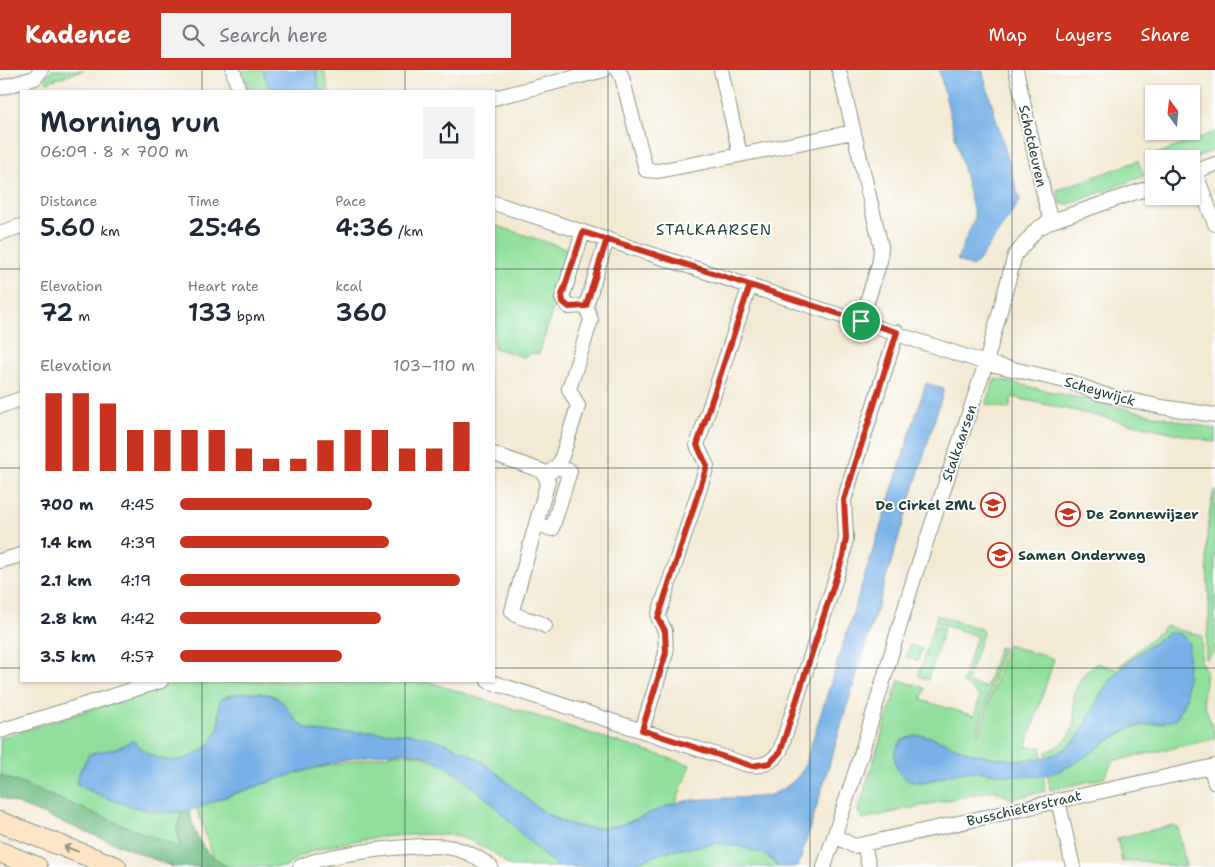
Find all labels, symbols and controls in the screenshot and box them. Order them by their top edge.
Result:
search box [161,13,511,58]
text: Kadence [25,19,131,51]
icon: search [179,21,207,49]
text: Search here [219,23,328,48]
text: Map [989,23,1027,47]
text: Layers [1055,23,1112,47]
text: Share [1140,23,1190,47]
north arrow [1145,85,1200,140]
map controls [1145,85,1200,205]
text: Morning run [40,103,220,141]
street label: Schotdeuren [1015,103,1051,189]
button: share [423,107,475,159]
text: 06:09 · 8 × 700 m [40,141,188,162]
button: locate [1145,150,1200,205]
text: Distance [40,192,97,210]
text: Time [188,192,220,210]
text: Pace [335,192,366,210]
text: 5.60 [40,210,95,244]
text: 25:46 [188,210,261,244]
text: 4:36 [335,210,393,244]
district label: STALKAARSEN [656,220,772,240]
text: km [95,222,120,240]
text: /km [393,222,423,240]
text: Elevation [40,277,103,295]
text: Heart rate [188,277,259,295]
text: kcal [335,277,363,295]
text: 72 [40,295,73,329]
text: 133 [188,295,232,329]
text: 360 [335,295,387,329]
pin [840,300,882,342]
text: m [73,307,90,325]
text: bpm [232,307,265,325]
icon: arrive [847,307,875,335]
text: Elevation [40,355,112,376]
text: 103–110 m [393,355,475,376]
street label: Scheywijck [1062,372,1138,410]
street label: Stalkaarsen [937,402,981,484]
school or university icon: De Cirkel ZML [980,492,1006,518]
text: 700 m [40,494,94,515]
text: 4:45 [120,494,155,515]
place label: De Cirkel ZML [875,496,976,514]
school or university icon: De Zonnewijzer [1055,501,1081,527]
place label: De Zonnewijzer [1086,505,1199,523]
text: 1.4 km [40,532,92,553]
text: 4:39 [120,532,156,553]
school or university icon: Samen Onderweg [987,542,1013,568]
place label: Samen Onderweg [1018,546,1146,564]
text: 2.1 km [40,570,92,591]
text: 4:19 [120,570,151,591]
text: 2.8 km [40,608,97,629]
text: 4:42 [120,608,155,629]
text: 3.5 km [40,646,96,667]
text: 4:57 [120,646,155,667]
street label: Busschieterstraat [965,786,1083,830]
one-way arrow [64,844,79,853]

